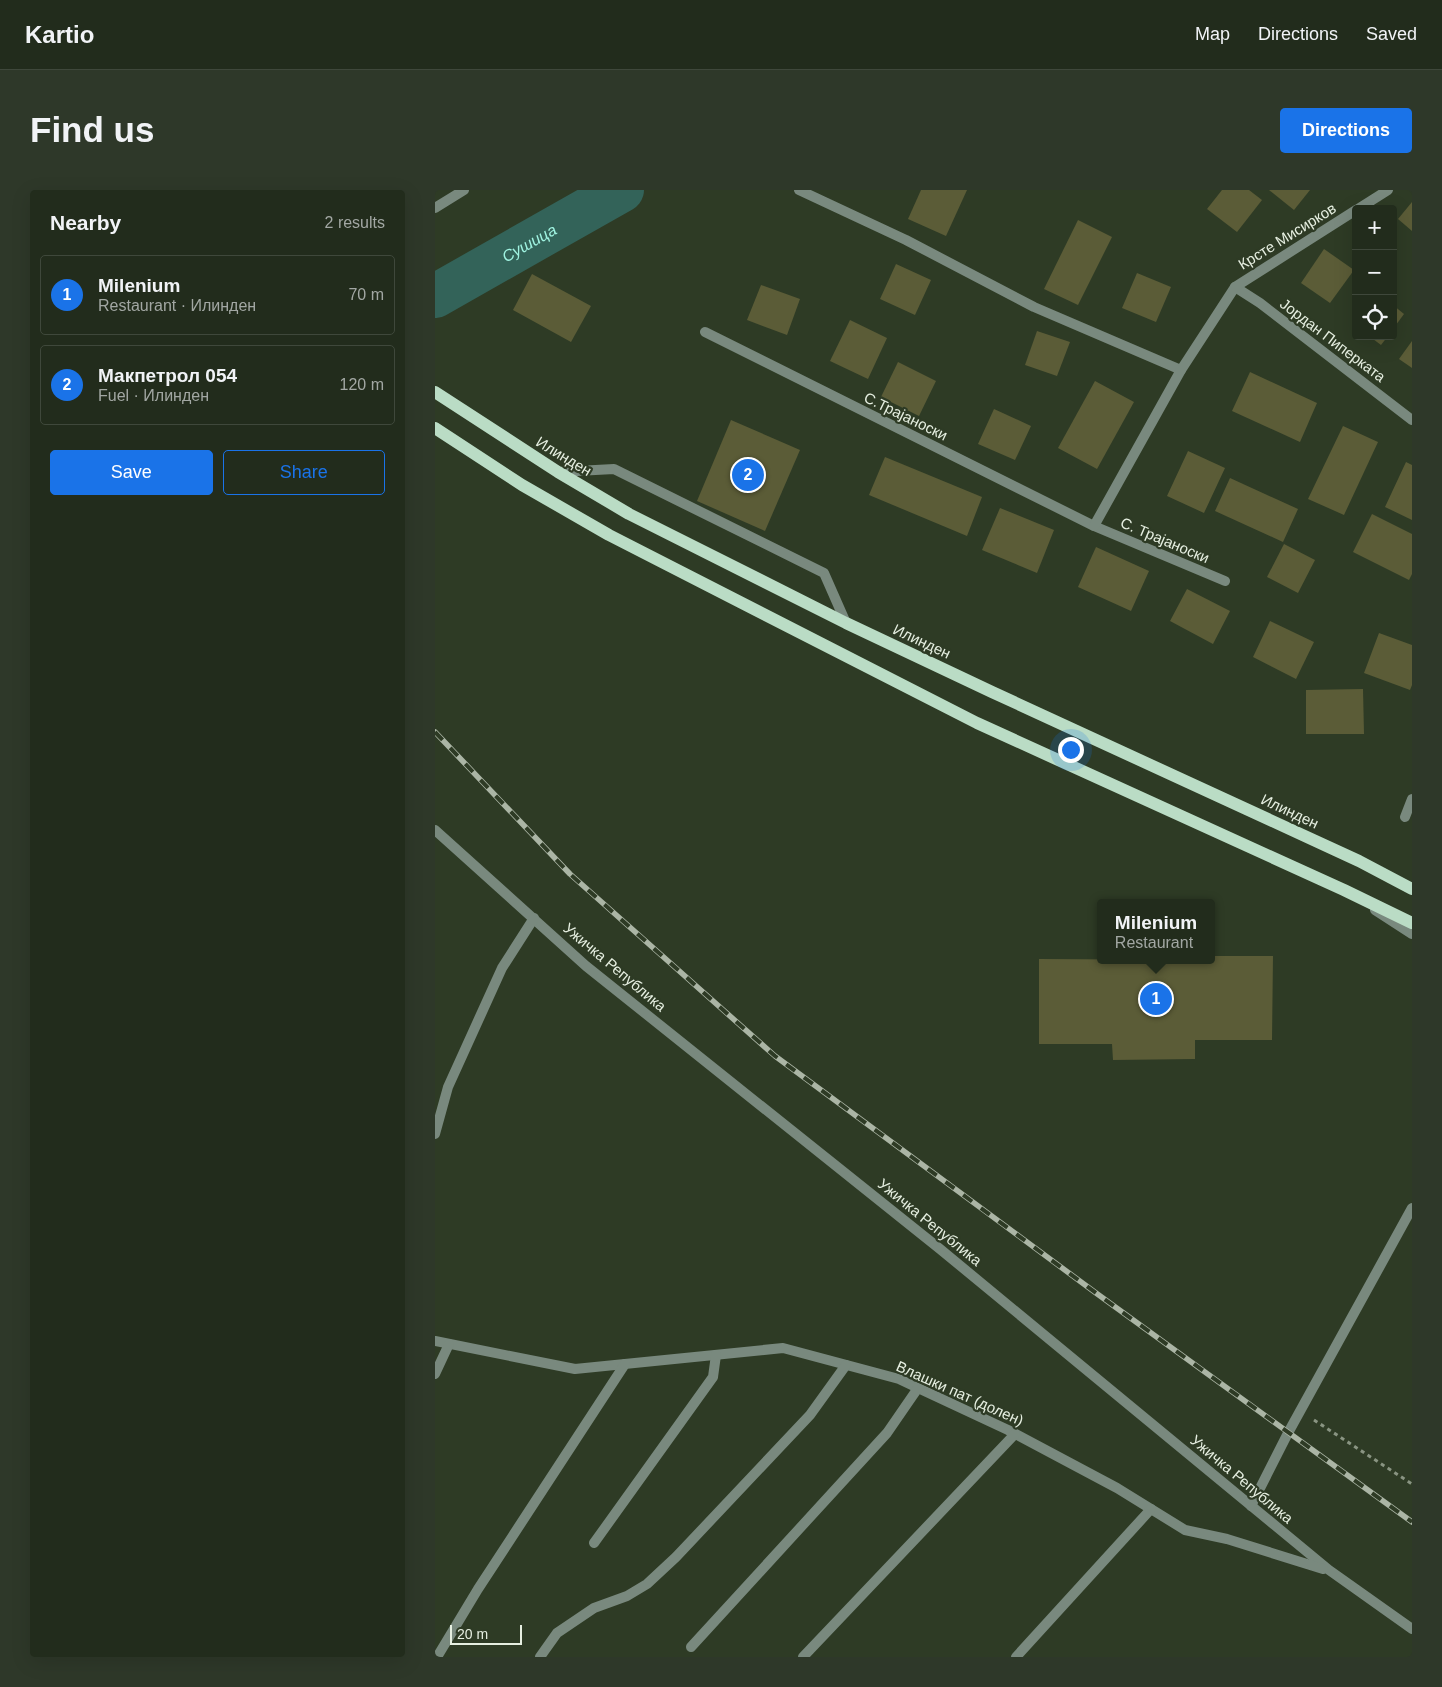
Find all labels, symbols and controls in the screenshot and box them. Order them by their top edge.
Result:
text: Kartio [25,21,94,48]
text: Map [1195,24,1230,44]
text: Directions [1258,24,1338,44]
text: Saved [1366,24,1417,44]
button: Directions [1280,108,1412,153]
text: Find us [30,110,154,149]
street label: Крсте Мисирков [1235,199,1339,273]
map controls [1352,205,1397,340]
button: + [1352,205,1397,250]
text: Nearby [50,211,121,234]
text: 2 results [325,214,385,231]
water label: Сушица [499,221,559,265]
button: − [1352,250,1397,295]
text: Milenium [98,275,180,296]
text: 1 [63,286,71,303]
text: 70 m [348,286,384,303]
street label: Јордан Пиперката [1277,295,1389,385]
button: locate [1352,295,1397,340]
text: Restaurant · Илинден [98,297,256,314]
text: Макпетрол 054 [98,365,237,386]
text: 2 [63,376,71,393]
text: 120 m [340,376,384,393]
text: Fuel · Илинден [98,387,209,404]
street label: С.Трајаноски [861,388,951,444]
street label: Илинден [533,433,595,479]
button: Save [50,450,213,495]
button: Share [223,450,385,495]
pin: 2 [732,456,764,494]
street label: С. Трајаноски [1118,514,1212,566]
street label: Илинден [891,620,953,662]
your location [1058,737,1084,763]
street label: Илинден [1259,790,1321,832]
popup [1097,899,1215,964]
text: Milenium [1115,912,1197,933]
street label: Ужичка Република [560,919,670,1015]
text: Restaurant [1115,934,1193,951]
pin: 1 [1140,980,1172,1018]
street label: Ужичка Република [875,1175,986,1269]
street label: Влашки пат (долен) [894,1357,1026,1429]
street label: Ужичка Република [1187,1431,1297,1527]
scale bar [450,1622,523,1645]
text: 20 m [457,1626,488,1642]

